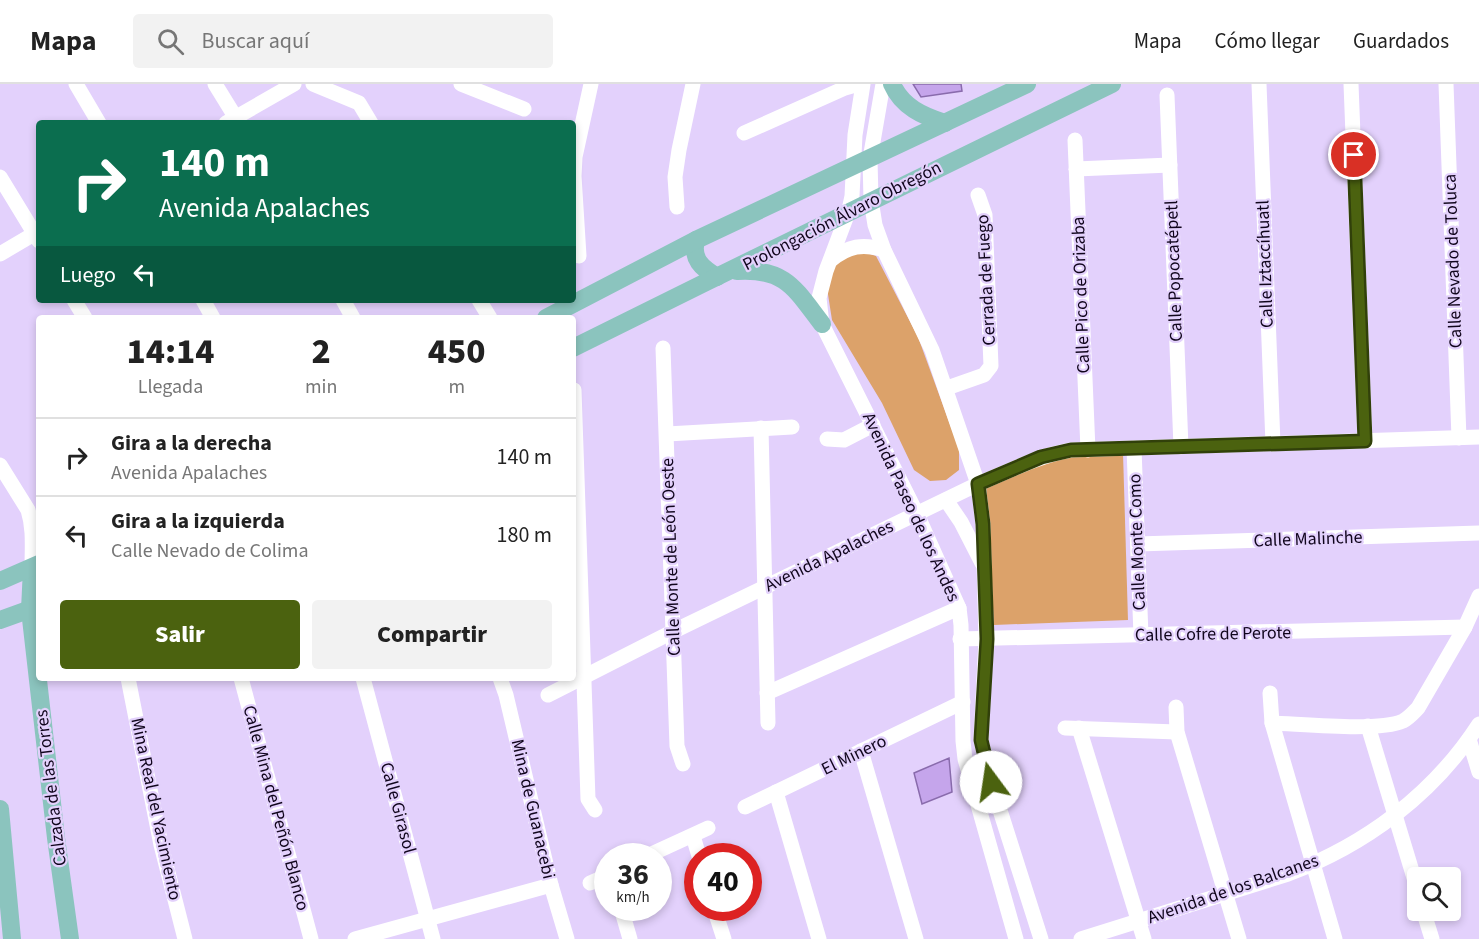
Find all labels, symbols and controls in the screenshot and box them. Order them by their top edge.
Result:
search box [133,14,553,68]
text: Mapa [30,21,97,61]
icon: search [154,25,187,58]
text: Buscar aquí [202,25,309,57]
text: Mapa [1134,26,1182,56]
text: Cómo llegar [1215,26,1320,56]
text: Guardados [1353,26,1449,56]
pin [1328,129,1379,180]
text: 140 m [159,133,270,193]
icon: arrive [1337,138,1370,171]
icon: right [60,144,138,222]
street label: Prolongación Álvaro Obregón [738,155,946,277]
street label: Calle Nevado de Toluca [1437,173,1469,349]
text: Avenida Apalaches [159,189,370,228]
street label: Calle Popocatépetl [1159,200,1189,342]
street label: Calle Iztaccíhuatl [1250,200,1280,328]
street label: Cerrada de Fuego [970,214,1002,346]
street label: Calle Pico de Orizaba [1066,216,1096,374]
icon: left [128,258,161,291]
text: Luego [60,259,116,291]
text: 14:14 [126,326,215,377]
text: 2 [312,326,331,377]
text: 450 [428,326,486,377]
text: Llegada [138,373,203,401]
text: min [305,373,337,401]
text: m [448,373,465,401]
street label: Avenida Paseo de los Andes [856,408,966,606]
text: Gira a la derecha [111,427,272,459]
icon: right [60,441,93,474]
text: 140 m [497,441,552,473]
street label: Calle Monte de León Oeste [655,457,687,656]
text: Avenida Apalaches [111,459,267,487]
street label: Calle Monte Como [1122,473,1152,611]
text: Gira a la izquierda [111,505,285,537]
street label: Avenida Apalaches [760,514,898,598]
icon: left [60,519,93,552]
text: 180 m [497,519,552,551]
street label: Calle Malinche [1253,525,1363,553]
text: Calle Nevado de Colima [111,537,309,565]
button: Salir [60,600,300,669]
button: Compartir [312,600,552,669]
street label: Calle Cofre de Perote [1135,620,1291,648]
street label: Calle Mina del Peñón Blanco [237,703,315,913]
street label: Calzada de las Torres [29,708,73,868]
street label: Mina Real del Yacimiento [124,715,188,903]
street label: El Minero [817,728,891,782]
street label: Mina de Guanacebi [505,737,561,881]
position arrow [959,750,1023,814]
street label: Calle Girasol [374,760,422,856]
speed limit sign: 40 [684,843,762,921]
street label: Avenida de los Balcanes [1144,848,1322,930]
text: 36 [617,853,649,896]
map controls [1407,867,1461,921]
button: search [1407,867,1461,921]
text: km/h [616,887,650,908]

